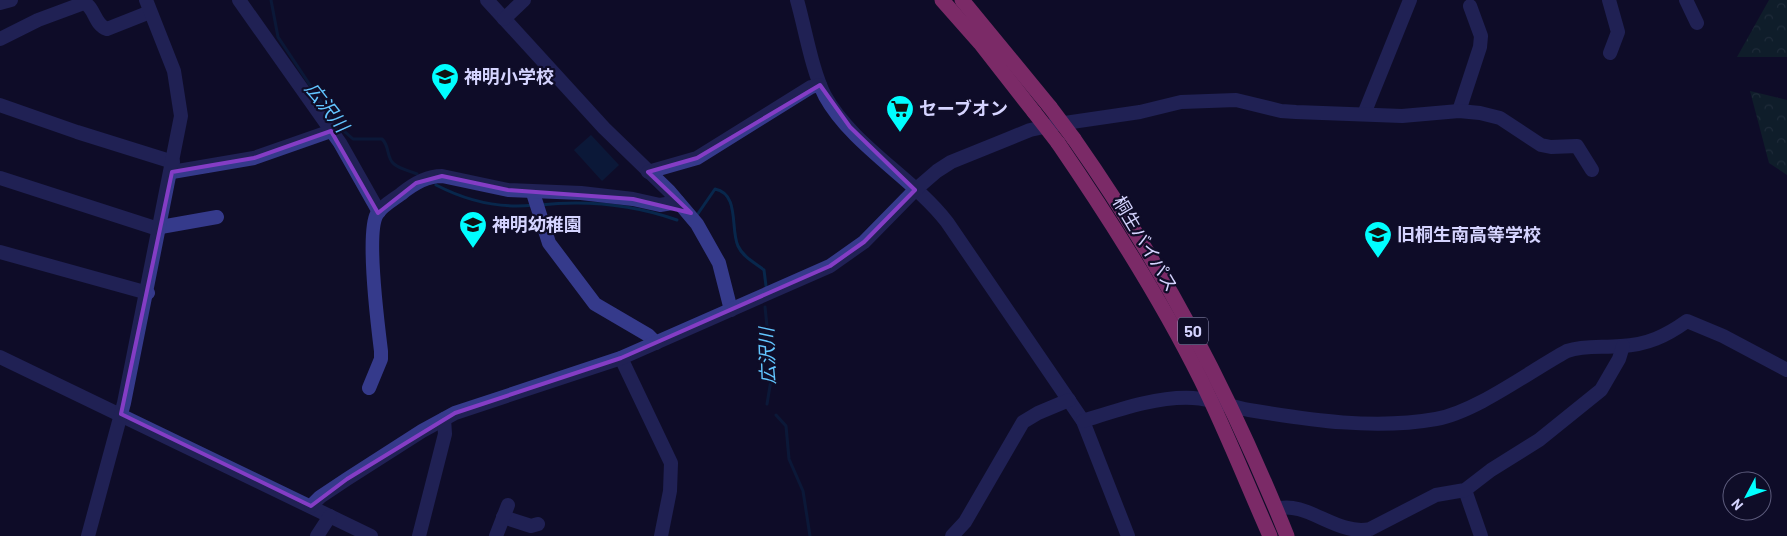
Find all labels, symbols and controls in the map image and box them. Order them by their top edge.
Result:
school or university icon: 神明小学校 [430,62,460,101]
place label: 神明小学校 [464,65,554,87]
water label: 広沢川 [301,77,355,138]
supermarket icon: セーブオン [885,94,915,133]
place label: セーブオン [919,97,1008,119]
street label: 桐生バイパス [1109,192,1183,295]
school or university icon: 神明幼稚園 [458,210,488,249]
place label: 神明幼稚園 [492,213,582,235]
school or university icon: 旧桐生南高等学校 [1363,220,1393,259]
place label: 旧桐生南高等学校 [1397,223,1541,245]
road number: 50 [1178,318,1208,344]
water label: 広沢川 [754,325,779,385]
north arrow [1722,471,1772,521]
text: N [1727,496,1746,514]

